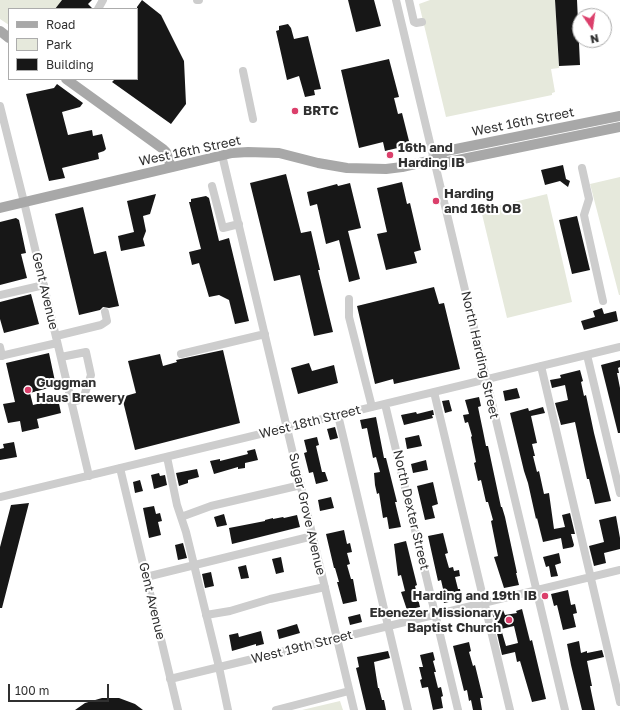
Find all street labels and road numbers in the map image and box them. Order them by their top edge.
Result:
street label: West 16th Street [470,104,576,140]
street label: West 16th Street [138,133,242,169]
street label: Gent Avenue [29,251,61,331]
street label: North Harding Street [458,290,502,420]
street label: West 18th Street [258,402,362,442]
street label: North Dexter Street [390,448,432,572]
street label: Sugar Grove Avenue [285,451,329,577]
street label: Gent Avenue [136,561,168,641]
street label: West 19th Street [250,627,354,667]

